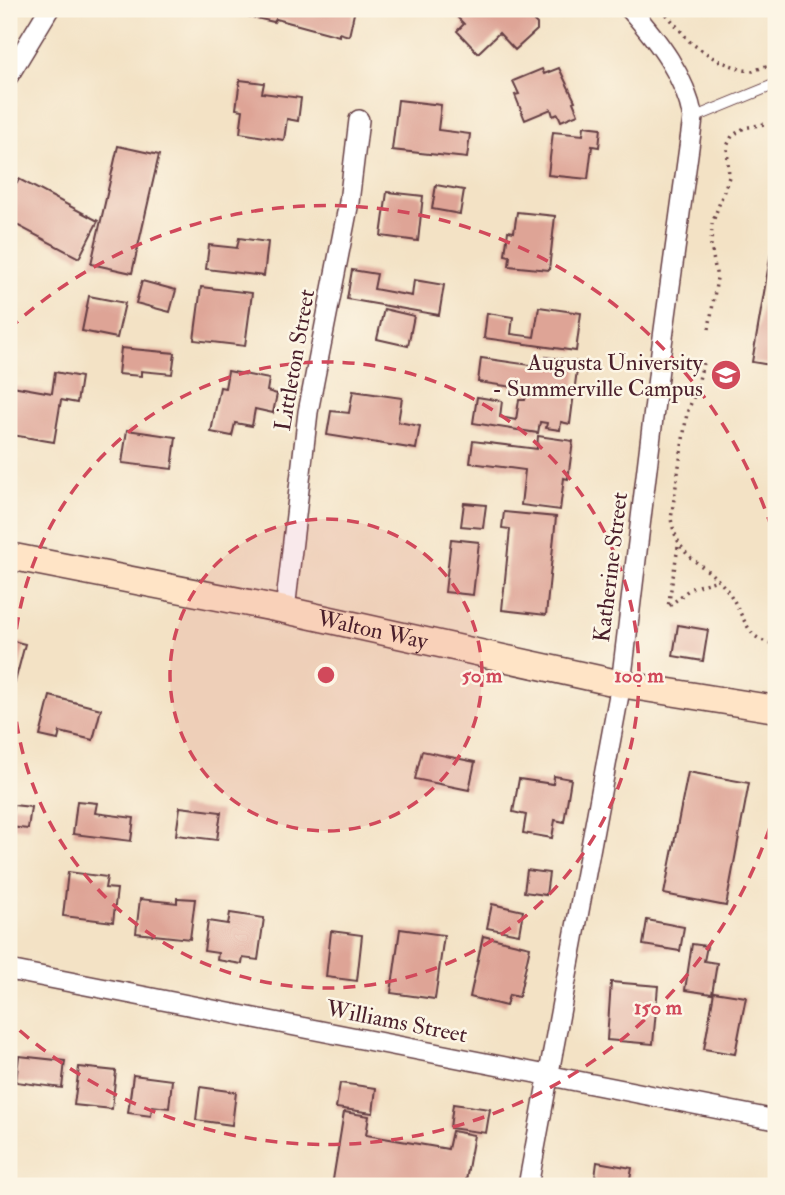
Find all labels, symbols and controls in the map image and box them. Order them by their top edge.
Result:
street label: Littleton Street [268,287,321,433]
place label: Augusta University - Summerville Campus [492,348,704,404]
school or university icon: Augusta University - Summerville Campus [709,358,743,392]
street label: Katherine Street [587,490,634,644]
street label: Walton Way [314,603,431,656]
text: 50 m [462,662,503,689]
text: 100 m [614,662,665,689]
centre of rings [314,663,338,687]
street label: Williams Street [323,993,470,1049]
text: 150 m [634,994,683,1021]

